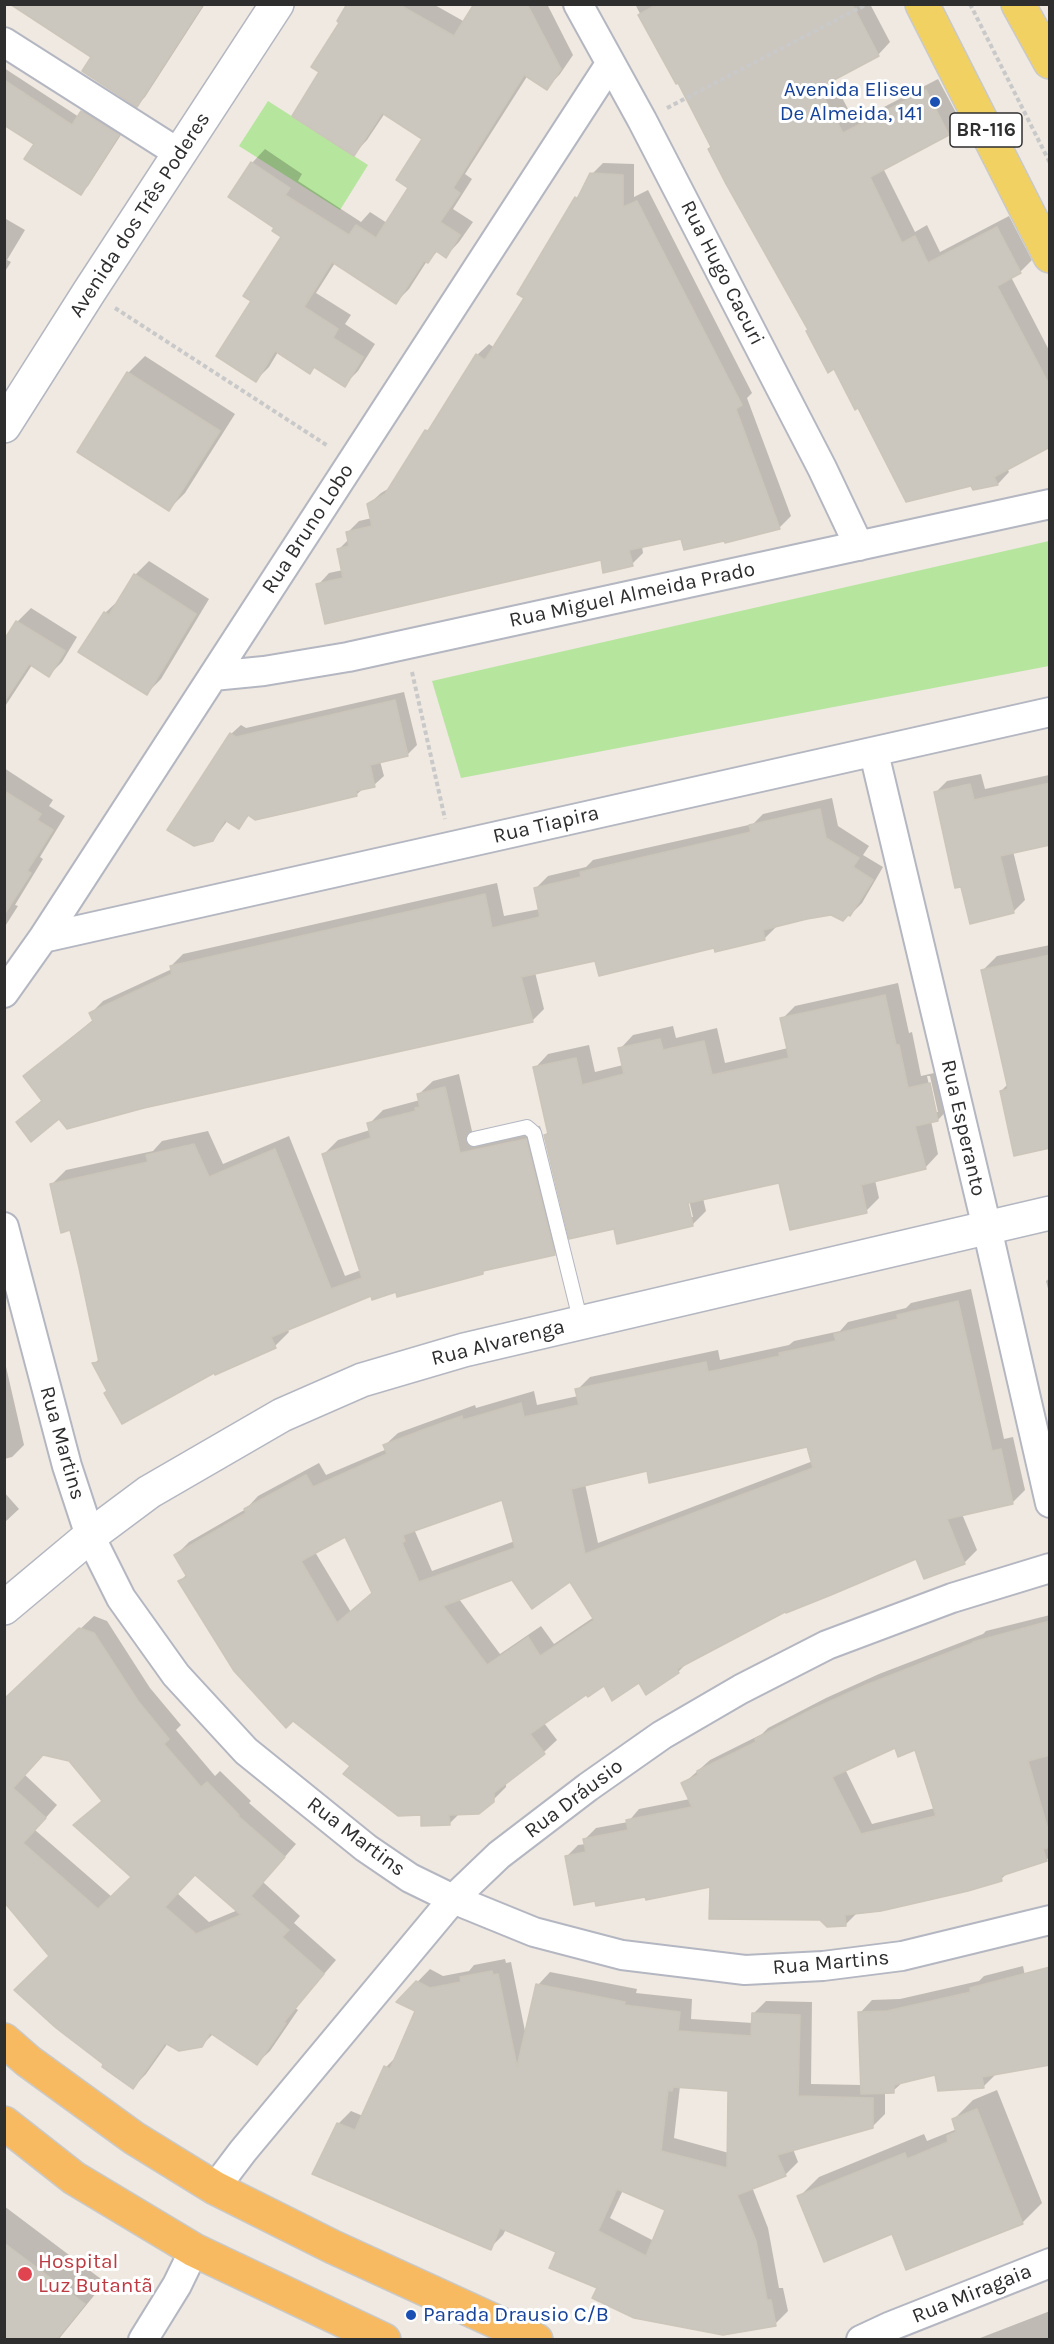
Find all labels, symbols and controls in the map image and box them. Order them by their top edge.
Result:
place label: Avenida Eliseu De Almeida, 141 [780,77,923,127]
marker: Avenida Eliseu De Almeida, 141 [928,95,942,109]
street label: Avenida dos Três Poderes [64,108,216,322]
road number: BR-116 [950,113,1022,147]
street label: Rua Hugo Cacuri [675,196,769,350]
street label: Rua Bruno Lobo [257,459,359,599]
street label: Rua Miguel Almeida Prado [507,557,757,633]
street label: Rua Tiapira [490,801,602,849]
street label: Rua Esperanto [935,1057,991,1199]
street label: Rua Alvarenga [429,1314,567,1372]
street label: Rua Martins [34,1383,90,1503]
street label: Rua Dráusio [520,1754,628,1844]
street label: Rua Martins [302,1792,410,1882]
street label: Rua Martins [772,1945,890,1981]
place label: Hospital Luz Butantã [38,2249,153,2299]
street label: Rua Miragaia [909,2259,1035,2329]
marker: Hospital Luz Butantã [16,2265,34,2283]
place label: Parada Drausio C/B [423,2302,609,2328]
marker: Parada Drausio C/B [404,2308,418,2322]

